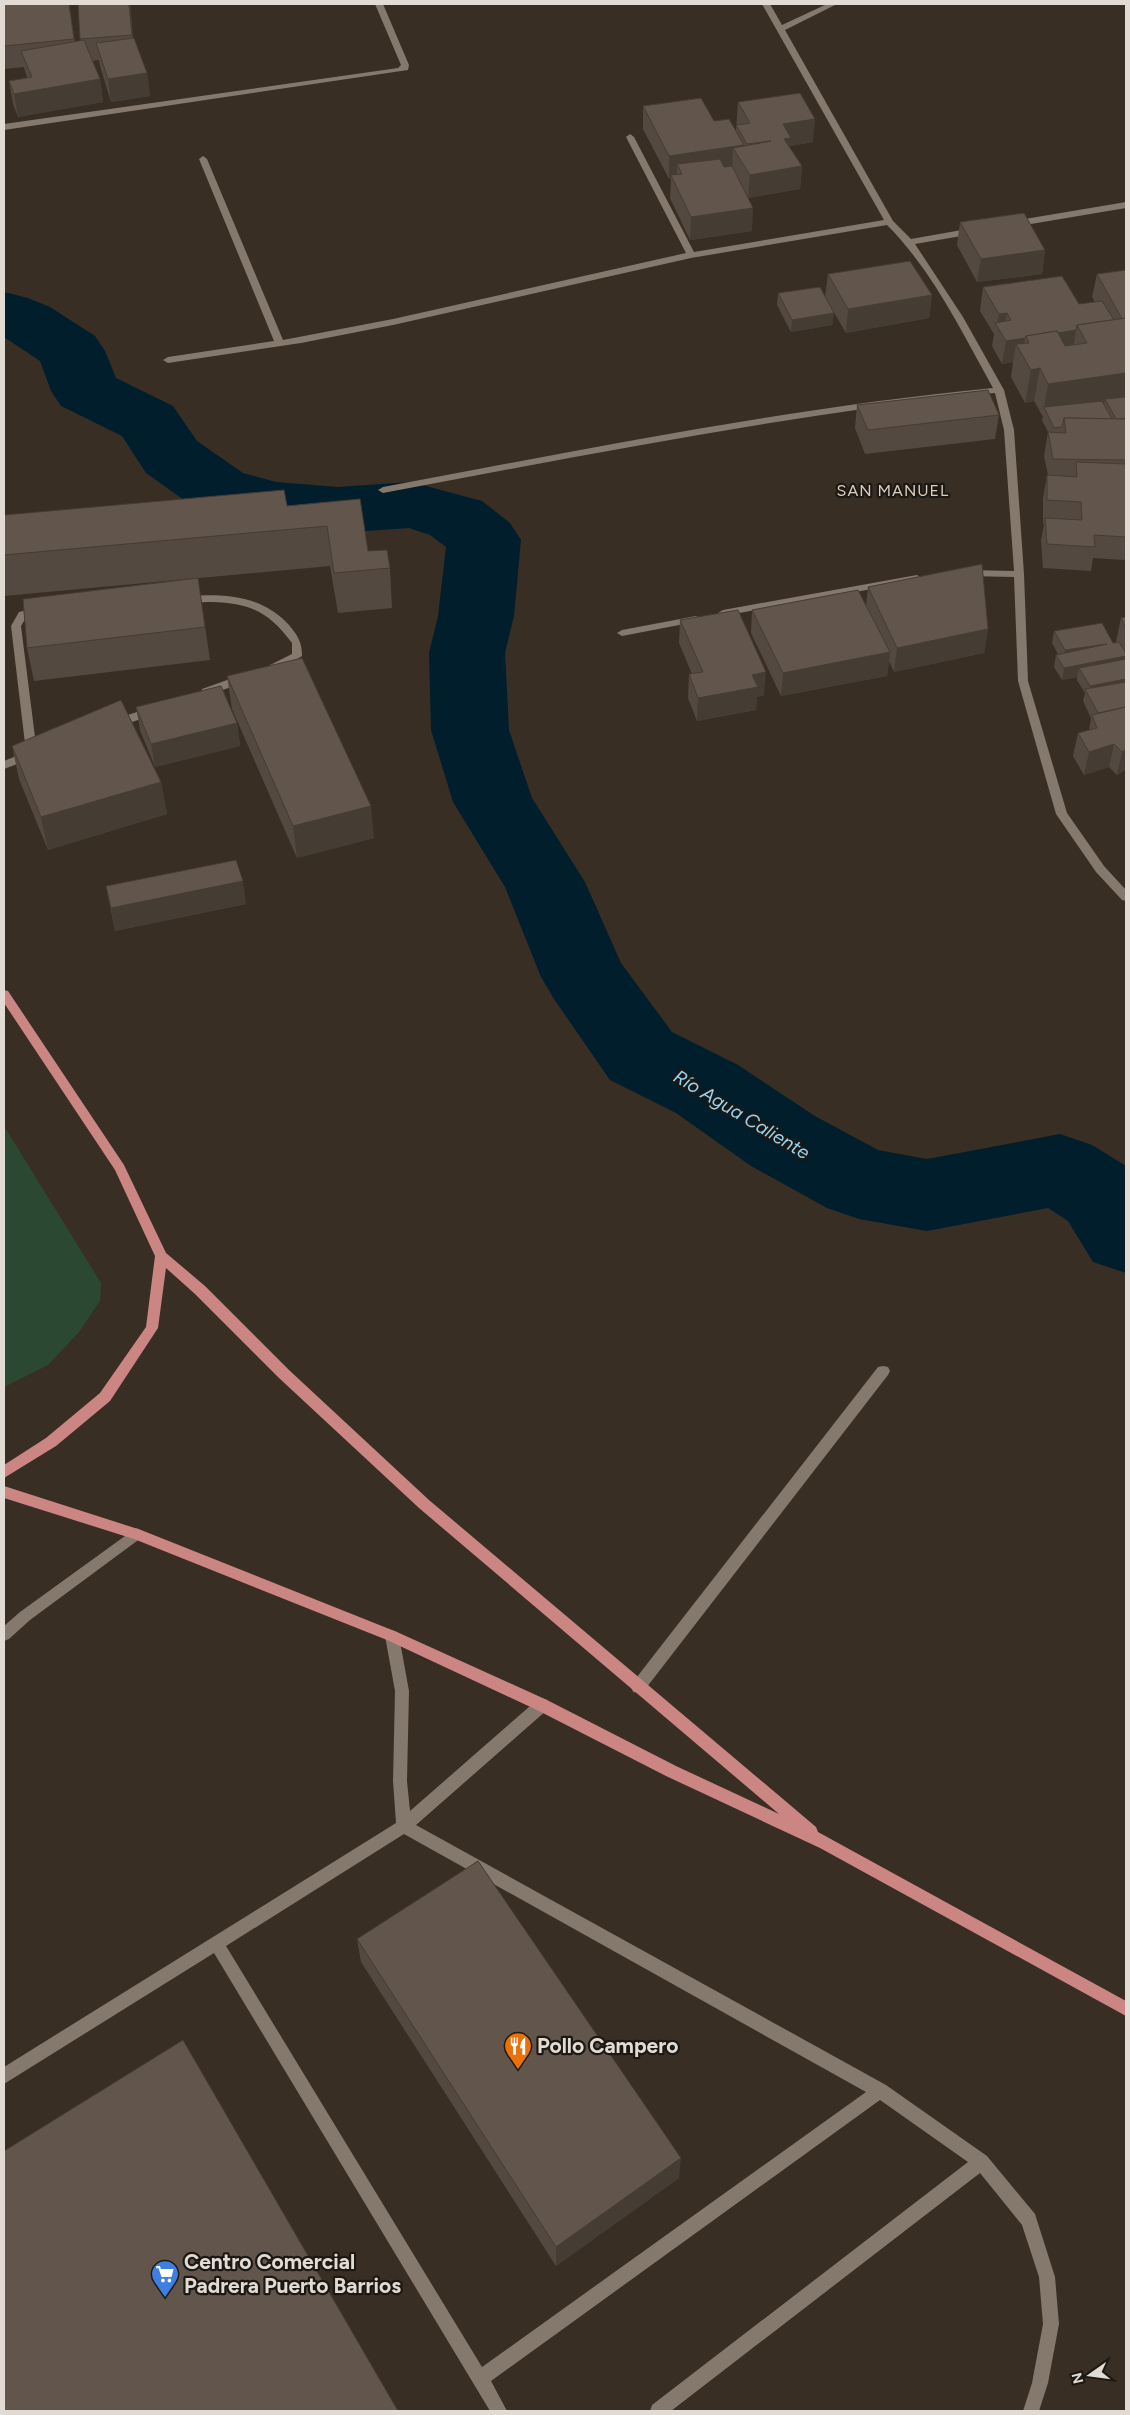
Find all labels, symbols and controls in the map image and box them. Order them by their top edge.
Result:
district label: SAN MANUEL [837,481,949,500]
water label: Río Agua Caliente [670,1065,814,1164]
restaurant icon: Pollo Campero [503,2031,533,2070]
place label: Pollo Campero [537,2033,678,2058]
place label: Centro Comercial Padrera Puerto Barrios [184,2249,401,2298]
supermarket icon: Centro Comercial Padrera Puerto Barrios [150,2259,180,2298]
north arrow [1065,2350,1115,2400]
text: N [1068,2371,1087,2385]

